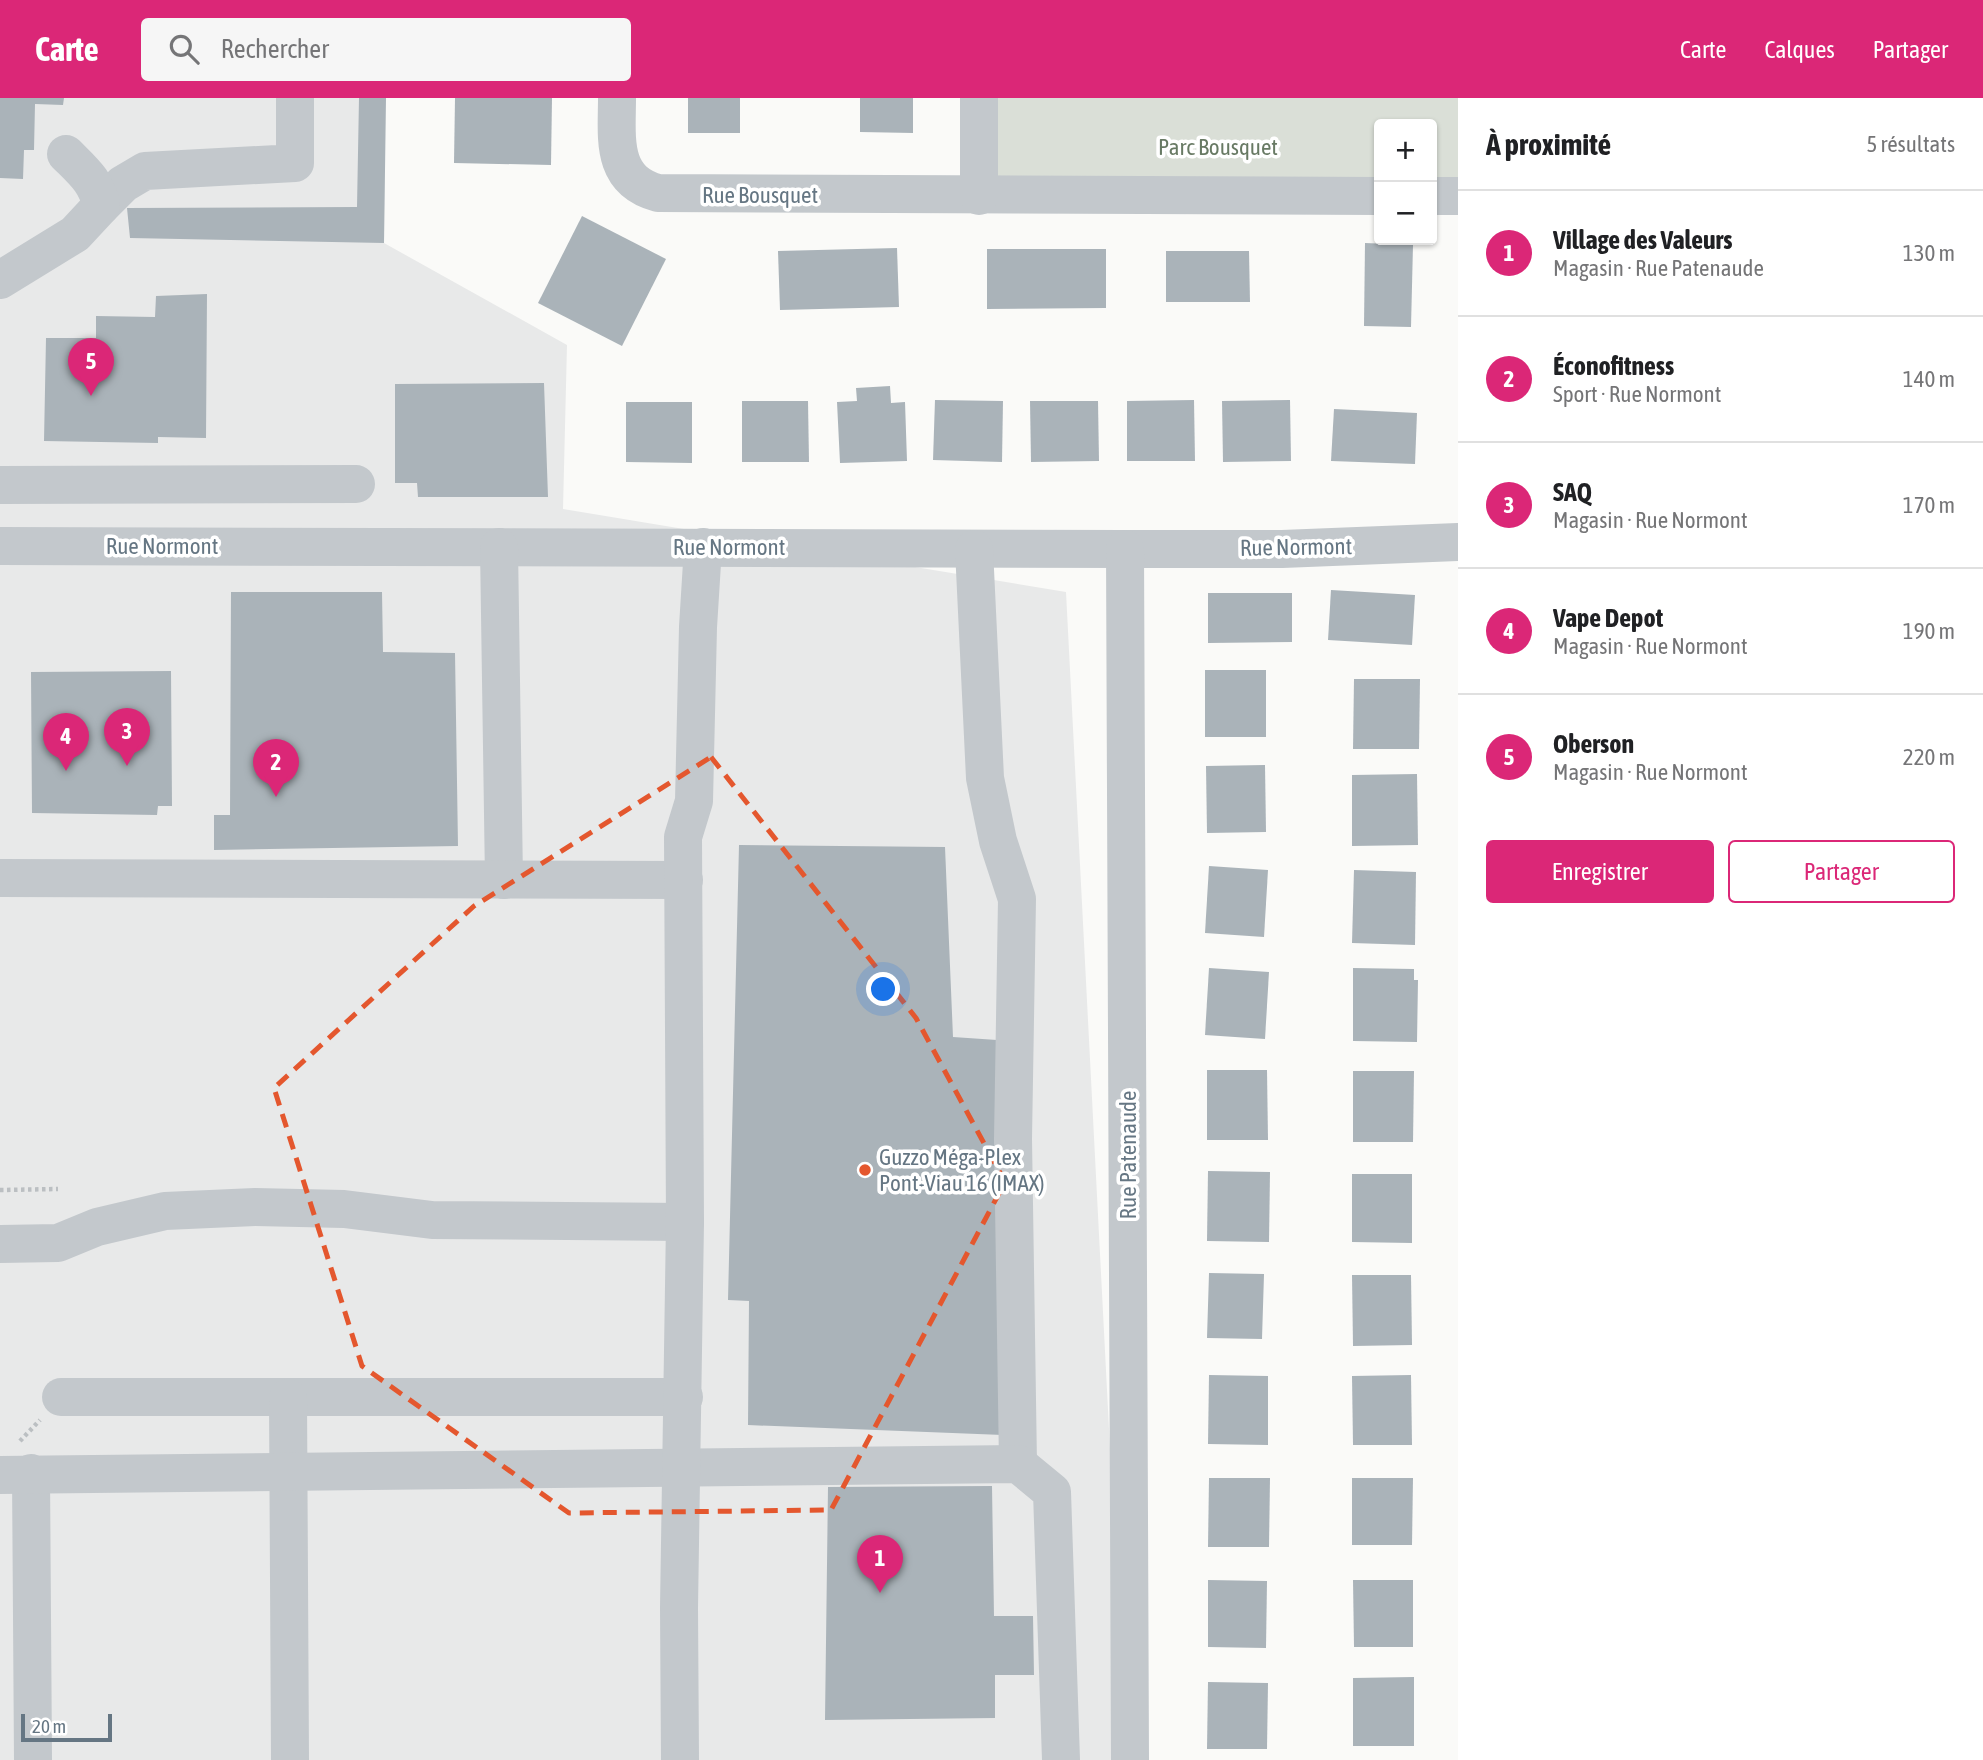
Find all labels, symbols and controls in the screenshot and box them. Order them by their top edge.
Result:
search box [141,18,631,81]
text: Carte [35,30,99,68]
icon: search [165,30,203,68]
text: Rechercher [221,34,329,64]
text: Carte [1680,36,1726,63]
text: Calques [1764,36,1835,63]
text: Partager [1873,36,1948,63]
map controls [1374,119,1437,245]
button: + [1374,119,1437,182]
text: À proximité [1486,127,1611,161]
text: 5 résultats [1866,131,1955,157]
park label: Parc Bousquet [1158,134,1278,160]
street label: Rue Bousquet [702,182,818,208]
button: − [1374,182,1437,245]
text: Village des Valeurs [1553,225,1732,255]
text: 1 [1504,240,1514,266]
text: 130 m [1903,240,1955,266]
text: Magasin · Rue Patenaude [1553,255,1764,281]
pin: 5 [68,338,114,396]
text: Éconofitness [1553,351,1674,381]
text: 2 [1504,366,1514,392]
text: 140 m [1903,366,1955,392]
text: Sport · Rue Normont [1553,381,1721,407]
text: SAQ [1553,477,1592,507]
text: 3 [1504,492,1514,518]
text: 170 m [1903,492,1955,518]
text: Magasin · Rue Normont [1553,507,1748,533]
street label: Rue Normont [106,533,218,559]
street label: Rue Normont [1240,533,1352,561]
street label: Rue Normont [673,534,785,560]
text: Vape Depot [1553,603,1663,633]
text: 4 [1504,618,1514,644]
text: 190 m [1903,618,1955,644]
text: Magasin · Rue Normont [1553,633,1748,659]
pin: 3 [104,708,150,766]
pin: 4 [43,713,89,771]
text: Oberson [1553,729,1634,759]
pin: 2 [253,739,299,797]
text: 5 [1504,744,1514,770]
text: 220 m [1903,744,1955,770]
text: Magasin · Rue Normont [1553,759,1748,785]
button: Enregistrer [1486,840,1714,903]
button: Partager [1728,840,1955,903]
your location [866,972,900,1006]
street label: Rue Patenaude [1115,1091,1141,1219]
place label: Guzzo Méga-Plex Pont-Viau 16 (IMAX) [879,1144,1045,1196]
marker: Guzzo Méga-Plex Pont-Viau 16 (IMAX) [857,1162,873,1178]
pin: 1 [857,1535,903,1593]
scale bar [21,1711,112,1743]
text: 20 m [32,1715,66,1737]

